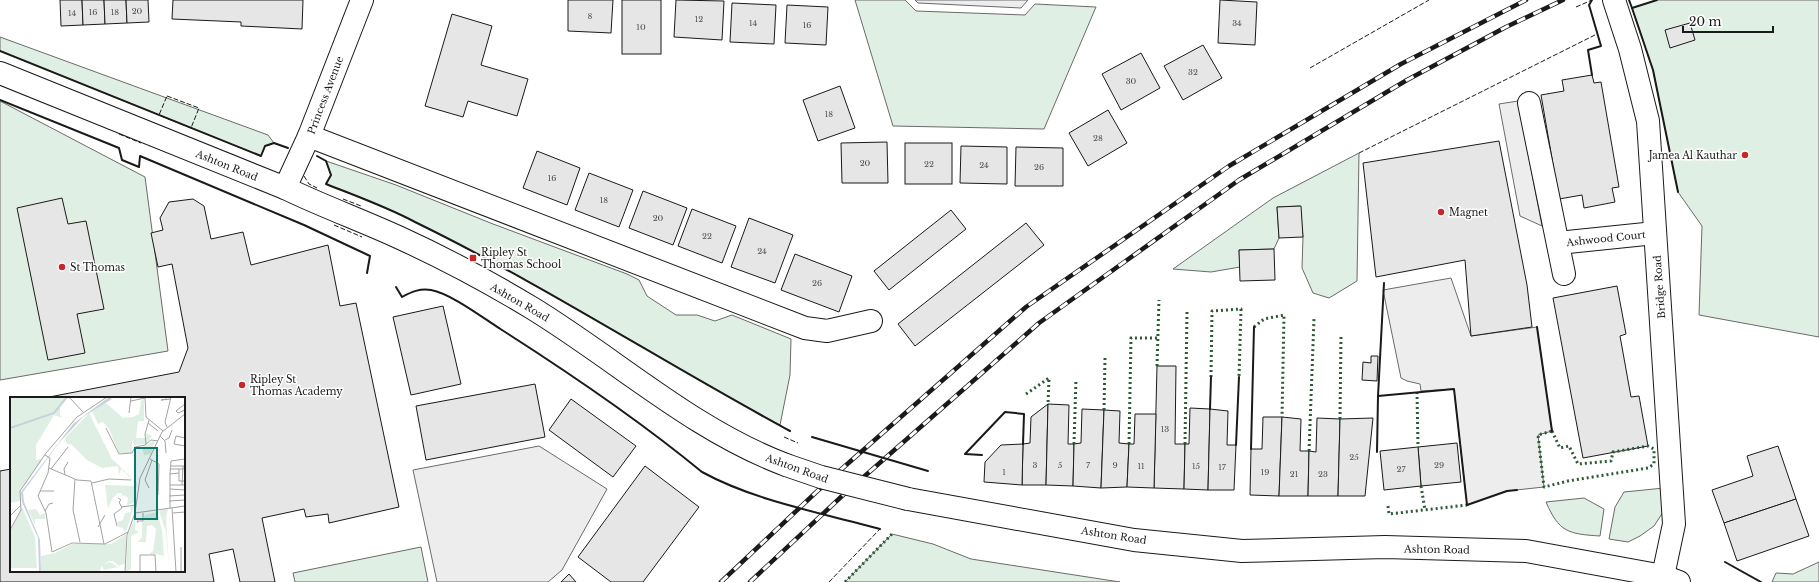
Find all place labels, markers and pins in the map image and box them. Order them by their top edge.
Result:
place label: Jamea Al Kauthar [1647,149,1737,162]
marker: Jamea Al Kauthar [1740,150,1750,160]
place label: Magnet [1449,206,1488,219]
marker: Magnet [1436,207,1446,217]
place label: Ripley St Thomas School [481,246,561,271]
marker: Ripley St Thomas School [468,253,478,263]
place label: St Thomas [70,261,125,274]
marker: St Thomas [57,262,67,272]
place label: Ripley St Thomas Academy [250,373,343,398]
marker: Ripley St Thomas Academy [237,380,247,390]

